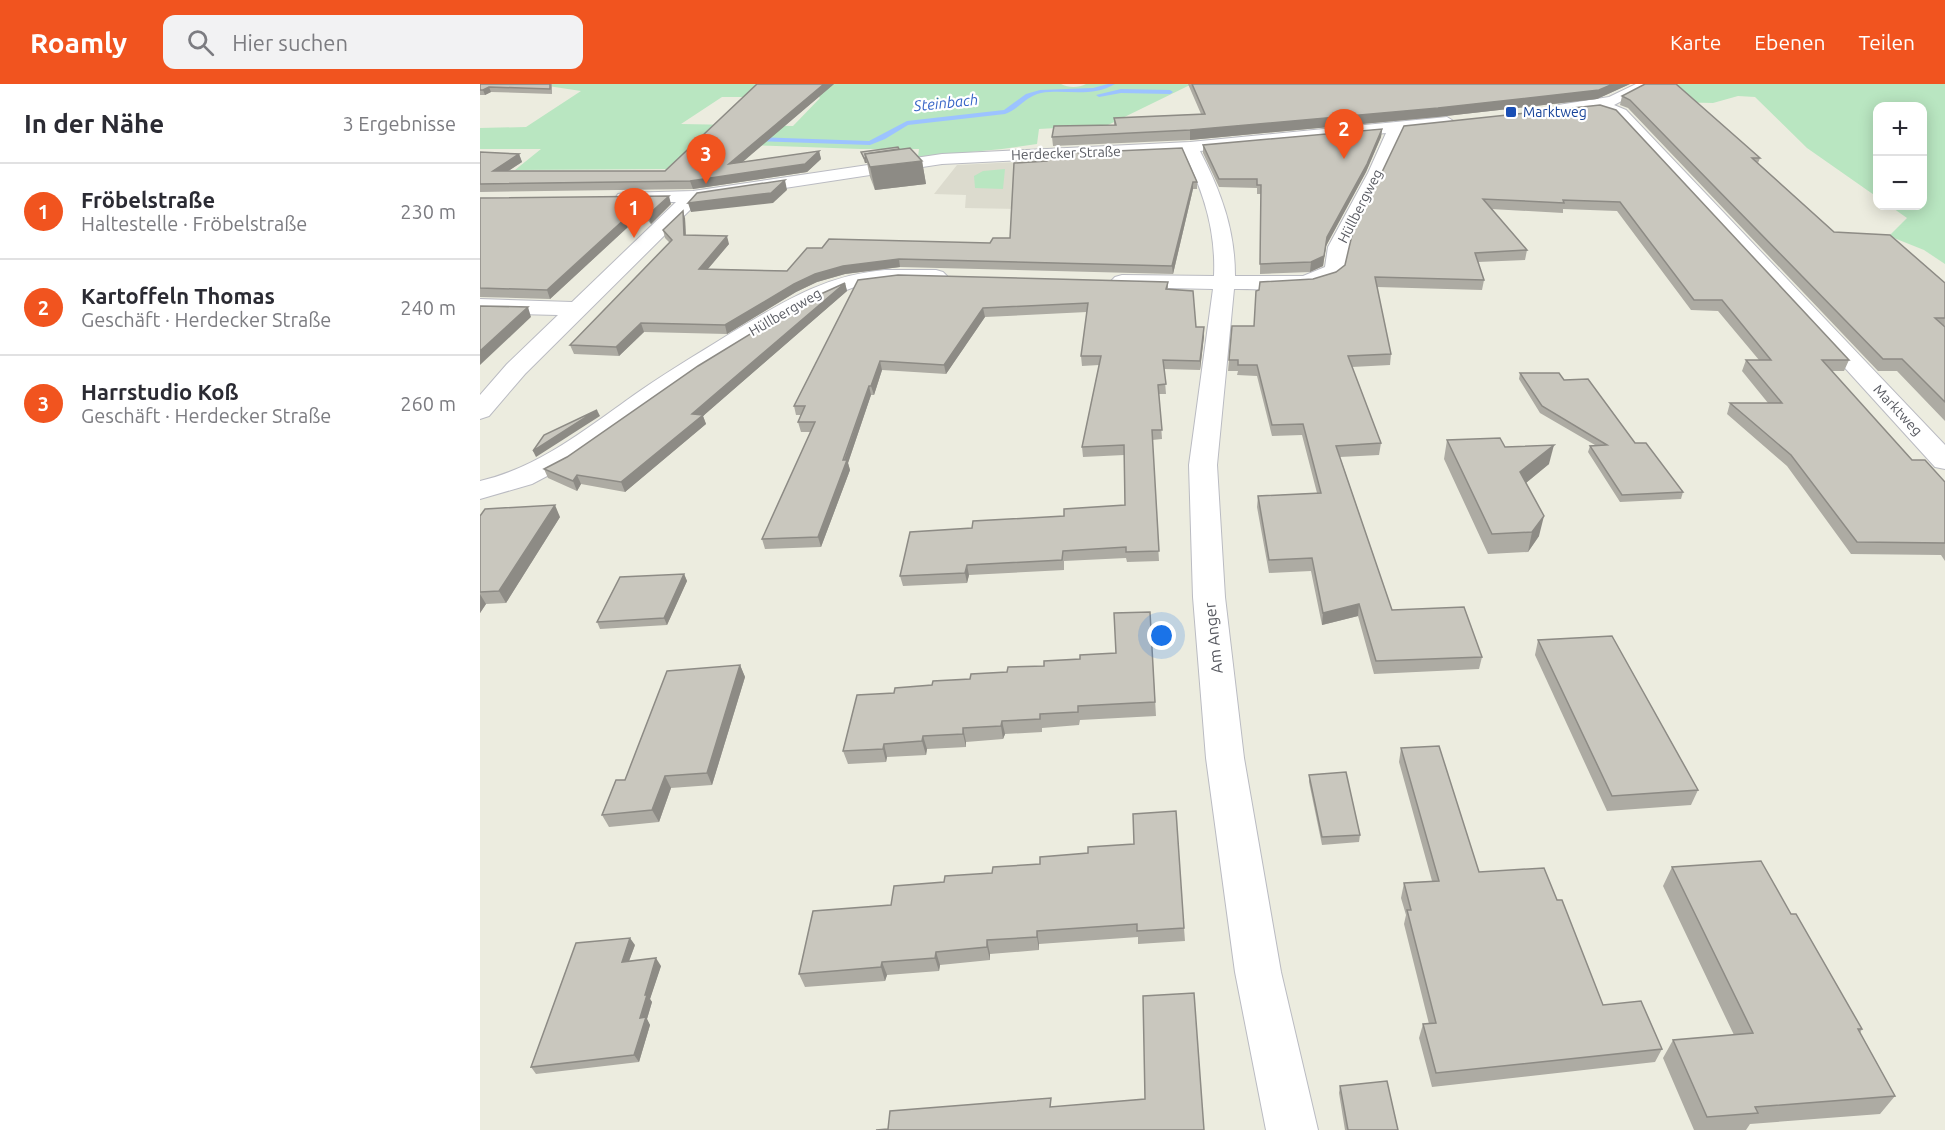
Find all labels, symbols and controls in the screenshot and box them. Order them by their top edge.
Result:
search box [163,15,583,69]
icon: search [184,26,217,59]
text: Roamly [30,27,127,58]
text: Hier suchen [232,30,348,55]
text: Karte [1670,30,1721,54]
text: Ebenen [1754,30,1826,54]
text: Teilen [1859,30,1915,54]
water label: Steinbach [912,91,979,114]
map controls [1873,102,1927,210]
button: + [1873,102,1927,156]
place label: Marktweg [1523,104,1587,120]
marker: Marktweg [1504,105,1518,119]
text: In der Nähe [24,109,164,138]
pin: 2 [1324,110,1364,159]
text: 3 Ergebnisse [342,112,456,135]
pin: 3 [686,135,726,184]
street label: Herdecker Straße [1011,143,1121,163]
button: − [1873,156,1927,210]
street label: Hüllbergweg [1334,166,1386,246]
text: Fröbelstraße [81,187,215,212]
pin: 1 [614,188,654,238]
text: 1 [38,200,49,223]
text: 230 m [400,200,456,223]
text: Haltestelle · Fröbelstraße [81,212,307,235]
text: Kartoffeln Thomas [81,283,275,308]
street label: Hüllbergweg [746,285,824,339]
text: 2 [38,296,49,319]
text: 240 m [400,296,456,319]
text: Geschäft · Herdecker Straße [81,308,331,331]
text: Harrstudio Koß [81,379,239,404]
street label: Marktweg [1870,381,1926,439]
text: 3 [38,392,49,415]
text: 260 m [400,392,456,415]
text: Geschäft · Herdecker Straße [81,404,331,427]
street label: Am Anger [1200,601,1226,675]
your location [1147,621,1176,650]

